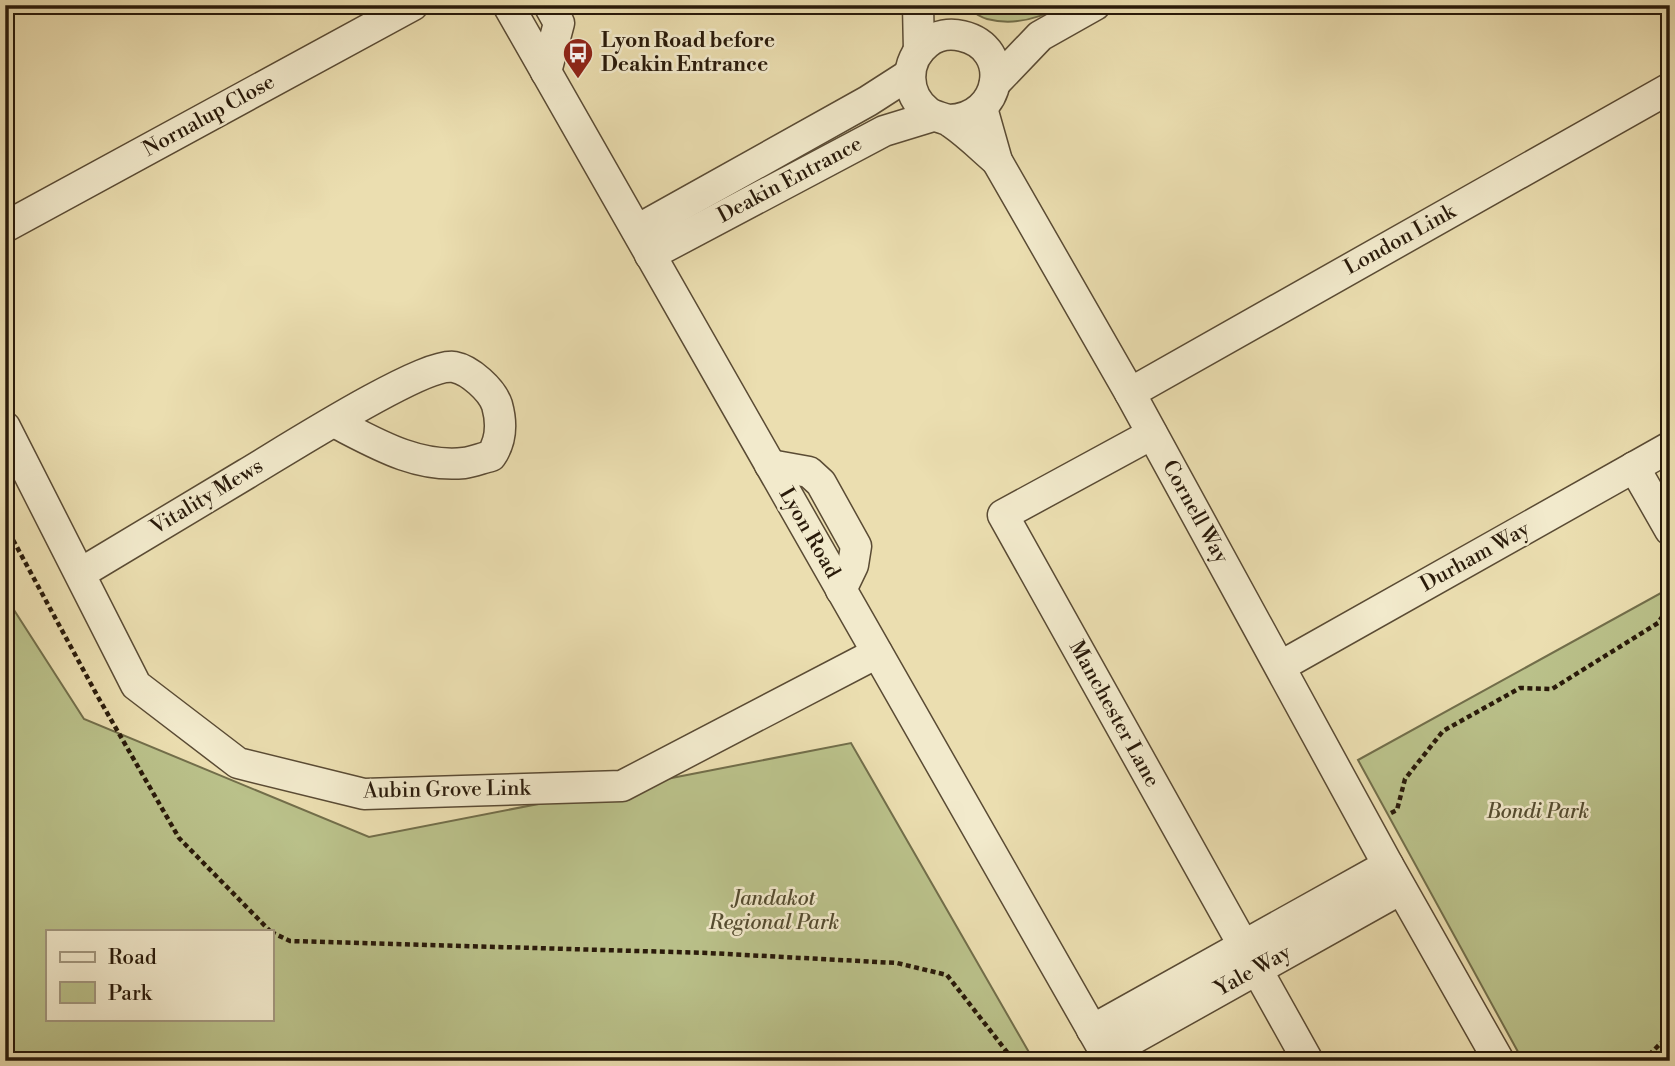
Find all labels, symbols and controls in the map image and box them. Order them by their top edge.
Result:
place label: Lyon Road before Deakin Entrance [601,28,775,78]
bus stop icon: Lyon Road before Deakin Entrance [561,36,595,80]
street label: Nornalup Close [139,69,279,163]
street label: Deakin Entrance [713,131,867,229]
street label: London Link [1340,198,1461,281]
street label: Vitality Mews [145,453,268,541]
street label: Cornell Way [1156,456,1234,569]
street label: Lyon Road [773,483,845,583]
street label: Durham Way [1416,516,1535,598]
street label: Manchester Lane [1063,636,1165,792]
street label: Aubin Grove Link [362,776,532,804]
park label: Bondi Park [1486,799,1589,825]
park label: Jandakot Regional Park [708,886,839,936]
legend [46,930,273,1020]
street label: Yale Way [1210,939,1296,1003]
text: Road [108,945,157,971]
text: Park [108,981,153,1007]

